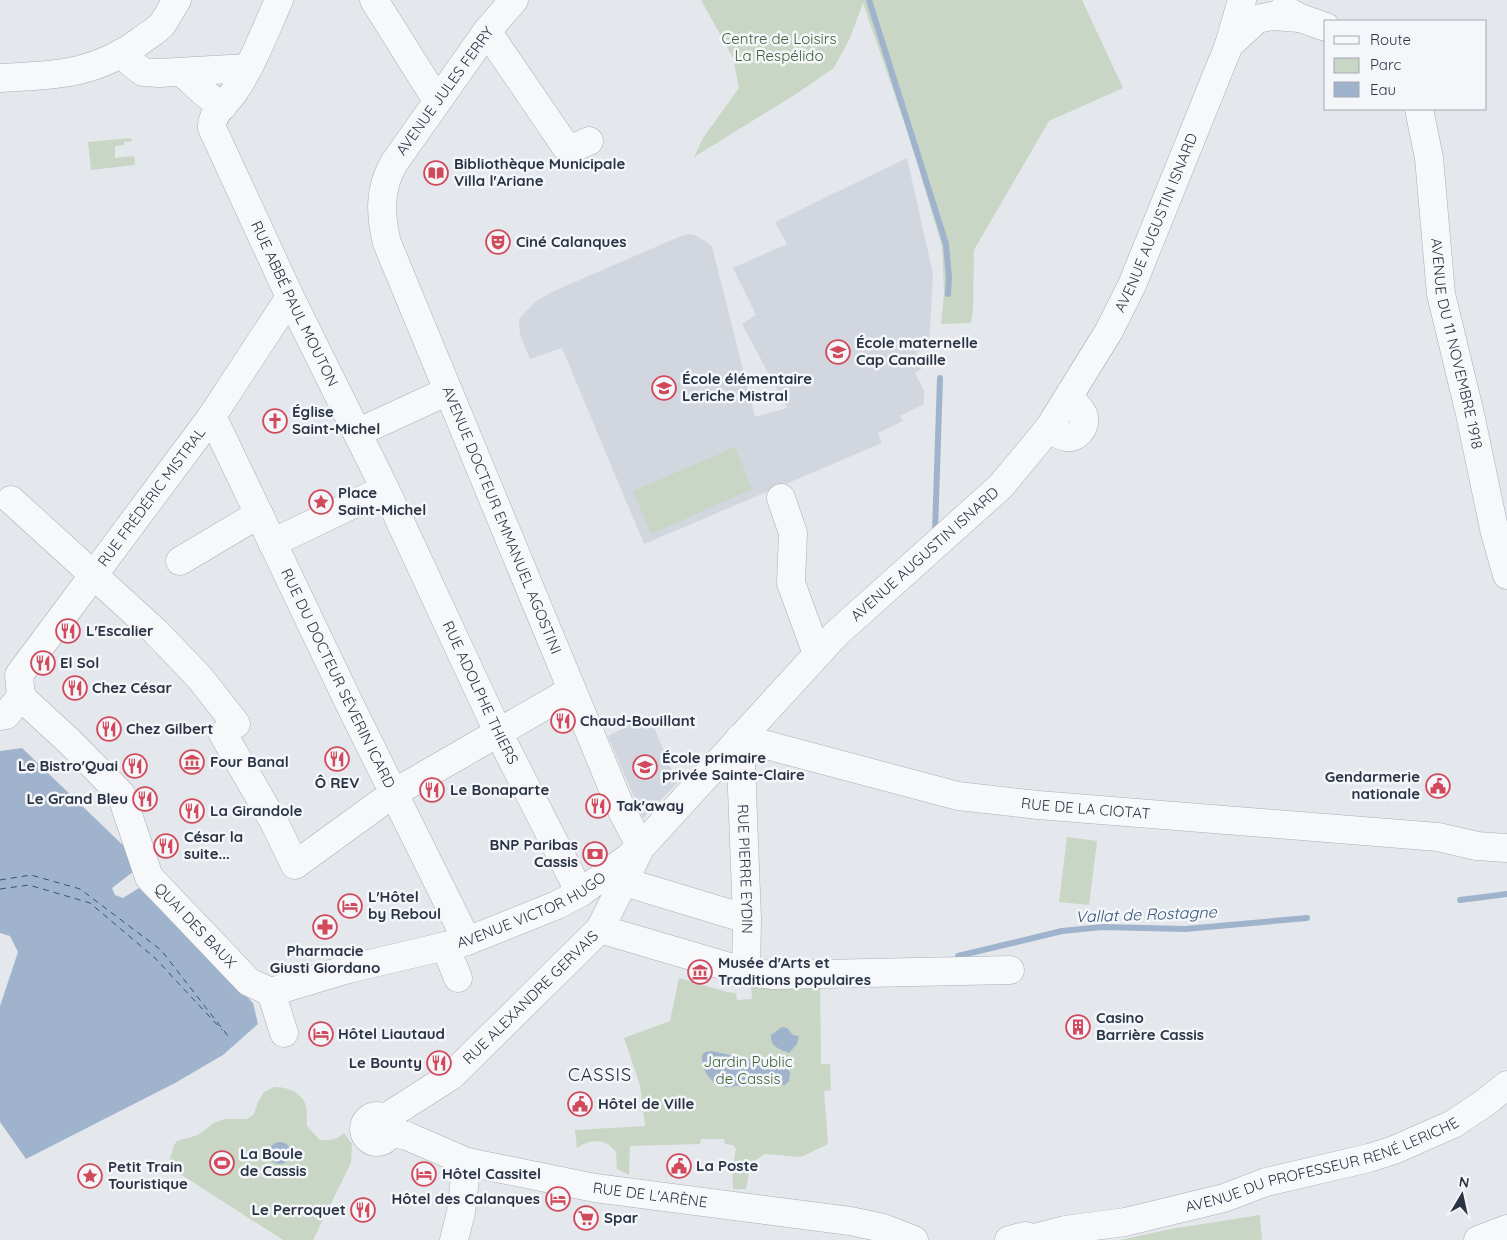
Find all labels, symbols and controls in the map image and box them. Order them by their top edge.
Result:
legend [1324,20,1487,110]
street label: AVENUE JULES FERRY [391,22,498,159]
park label: Centre de Loisirs La Respélido [721,29,837,65]
text: Route [1370,30,1411,49]
text: Parc [1370,55,1401,74]
text: Eau [1370,80,1396,99]
street label: AVENUE AUGUSTIN ISNARD [1110,130,1202,315]
place label: Bibliothèque Municipale Villa l'Ariane [454,154,625,190]
library icon: Bibliothèque Municipale Villa l'Ariane [423,160,449,186]
street label: RUE ABBÉ PAUL MOUTON [247,218,343,390]
theatre icon: Ciné Calanques [485,229,511,255]
place label: Ciné Calanques [516,232,626,251]
street label: AVENUE DU 11 NOVEMBRE 1918 [1427,237,1487,451]
place label: École maternelle Cap Canaille [856,333,978,369]
school or university icon: École maternelle Cap Canaille [825,339,851,365]
place label: École élémentaire Leriche Mistral [682,369,812,405]
school or university icon: École élémentaire Leriche Mistral [651,375,677,401]
street label: AVENUE DOCTEUR EMMANUEL AGOSTINI [438,383,566,657]
place label: Église Saint-Michel [292,402,380,438]
church icon: Église Saint-Michel [262,408,288,434]
street label: RUE FRÉDÉRIC MISTRAL [93,423,209,570]
place label: Place Saint-Michel [338,483,426,519]
street label: AVENUE AUGUSTIN ISNARD [847,483,1003,625]
place icon: Place Saint-Michel [308,489,334,515]
street label: RUE DU DOCTEUR SÉVERIN ICARD [277,565,400,791]
restaurant icon: L'Escalier [55,618,81,644]
street label: RUE ADOLPHE THIERS [439,618,523,767]
place label: L'Escalier [86,621,154,640]
restaurant icon: El Sol [30,650,56,676]
place label: El Sol [60,653,99,672]
restaurant icon: Chez César [62,675,88,701]
place label: Chez César [92,678,173,697]
restaurant icon: Chaud-Bouillant [550,708,576,734]
place label: Chaud-Bouillant [580,711,696,730]
restaurant icon: Chez Gilbert [96,716,122,742]
place label: Chez Gilbert [126,719,213,738]
restaurant icon: Ô REV [324,746,350,772]
place label: École primaire privée Sainte-Claire [662,748,805,784]
museum icon: Four Banal [179,749,205,775]
place label: Four Banal [210,752,289,771]
restaurant icon: Le Bistro'Quai [122,753,148,779]
school or university icon: École primaire privée Sainte-Claire [632,754,658,780]
place label: Le Bistro'Quai [18,756,118,775]
place label: Gendarmerie nationale [1325,767,1420,803]
place label: Ô REV [315,773,359,792]
public building icon: Gendarmerie nationale [1425,773,1451,799]
restaurant icon: Le Bonaparte [419,777,445,803]
place label: Le Bonaparte [450,780,549,799]
restaurant icon: Le Grand Bleu [132,786,158,812]
place label: Le Grand Bleu [26,789,128,808]
restaurant icon: Tak'away [585,793,611,819]
street label: RUE DE LA CIOTAT [1020,793,1151,823]
place label: Tak'away [616,796,684,815]
restaurant icon: La Girandole [179,798,205,824]
place label: La Girandole [210,801,302,820]
street label: RUE PIERRE EYDIN [734,804,757,934]
place label: César la suite... [184,827,243,863]
restaurant icon: César la suite... [153,833,179,859]
place label: BNP Paribas Cassis [489,835,578,871]
bank icon: BNP Paribas Cassis [582,841,608,867]
street label: AVENUE VICTOR HUGO [455,867,609,952]
street label: QUAI DES BAUX [151,879,241,972]
place label: L'Hôtel by Reboul [368,887,441,923]
hotel icon: L'Hôtel by Reboul [337,893,363,919]
water label: Vallat de Rostagne [1075,902,1218,926]
pharmacy icon: Pharmacie Giusti Giordano [312,914,338,940]
street label: RUE ALEXANDRE GERVAIS [458,926,602,1068]
place label: Pharmacie Giusti Giordano [270,941,380,977]
place label: Musée d'Arts et Traditions populaires [718,953,871,989]
museum icon: Musée d'Arts et Traditions populaires [687,959,713,985]
place label: Casino Barrière Cassis [1096,1008,1204,1044]
building icon: Casino Barrière Cassis [1065,1014,1091,1040]
hotel icon: Hôtel Liautaud [308,1021,334,1047]
place label: Hôtel Liautaud [338,1024,445,1043]
restaurant icon: Le Bounty [426,1050,452,1076]
park label: Jardin Public de Cassis [703,1052,793,1088]
place label: Le Bounty [349,1053,422,1072]
district label: CASSIS [568,1063,632,1086]
public building icon: Hôtel de Ville [567,1091,593,1117]
place label: Hôtel de Ville [598,1094,694,1113]
street label: AVENUE DU PROFESSEUR RENÉ LERICHE [1183,1113,1462,1216]
place label: La Boule de Cassis [240,1144,307,1180]
sports icon: La Boule de Cassis [209,1150,235,1176]
public building icon: La Poste [666,1153,692,1179]
place label: La Poste [696,1156,759,1175]
place label: Petit Train Touristique [108,1157,188,1193]
hotel icon: Hôtel Cassitel [411,1161,437,1187]
place icon: Petit Train Touristique [77,1163,103,1189]
place label: Hôtel Cassitel [442,1164,541,1183]
north arrow [1437,1170,1487,1220]
text: N [1458,1172,1471,1192]
street label: RUE DE L'ARÈNE [592,1178,709,1211]
hotel icon: Hôtel des Calanques [545,1186,571,1212]
place label: Hôtel des Calanques [391,1189,540,1208]
restaurant icon: Le Perroquet [350,1197,376,1223]
place label: Le Perroquet [252,1200,346,1219]
supermarket icon: Spar [573,1205,599,1231]
place label: Spar [604,1208,639,1227]

